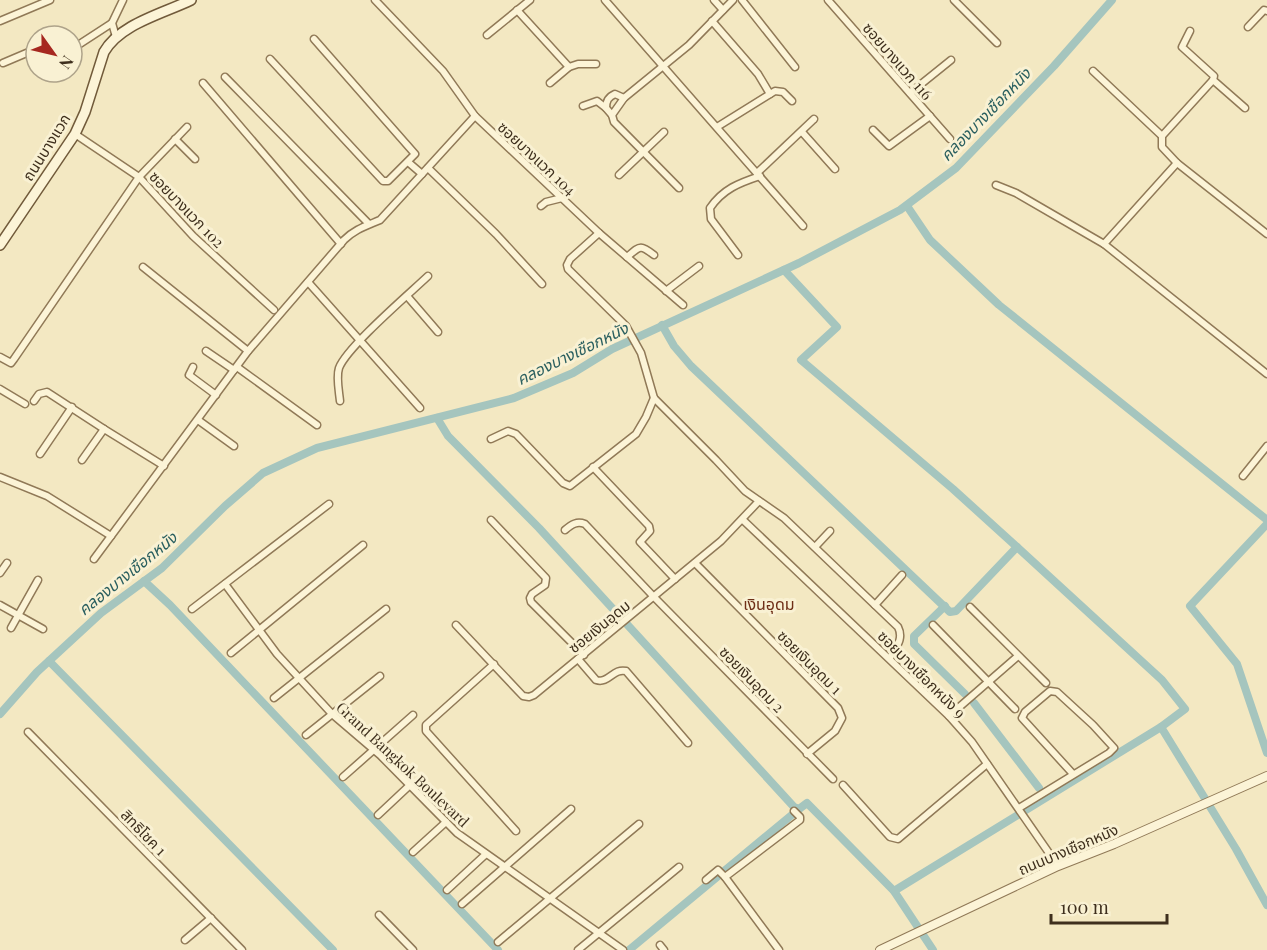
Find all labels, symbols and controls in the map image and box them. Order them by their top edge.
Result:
street label: ซอยบางแวก 116 [859,18,937,104]
north arrow [24,24,84,84]
text: N [55,52,79,74]
water label: คลองบางเชือกหนัง [935,62,1036,165]
street label: ถนนบางแวก [18,110,74,184]
street label: ซอยบางแวก 104 [494,117,580,199]
street label: ซอยบางแวก 102 [145,166,229,252]
water label: คลองบางเชือกหนัง [513,316,632,389]
water label: คลองบางเชือกหนัง [73,526,182,619]
district label: เงินอุดม [743,593,795,614]
street label: ซอยเงินอุดม [564,595,634,657]
street label: ซอยเงินอุดม 1 [773,625,847,699]
street label: ซอยบางเชือกหนัง 9 [874,626,970,722]
street label: ซอยเงินอุดม 2 [715,642,789,716]
street label: Grand Bangkok Boulevard [332,697,474,831]
street label: สิทธิโชค 1 [117,805,171,860]
street label: ถนนบางเชือกหนัง [1015,819,1121,879]
scale bar [1051,887,1166,925]
text: 100 m [1060,895,1109,919]

